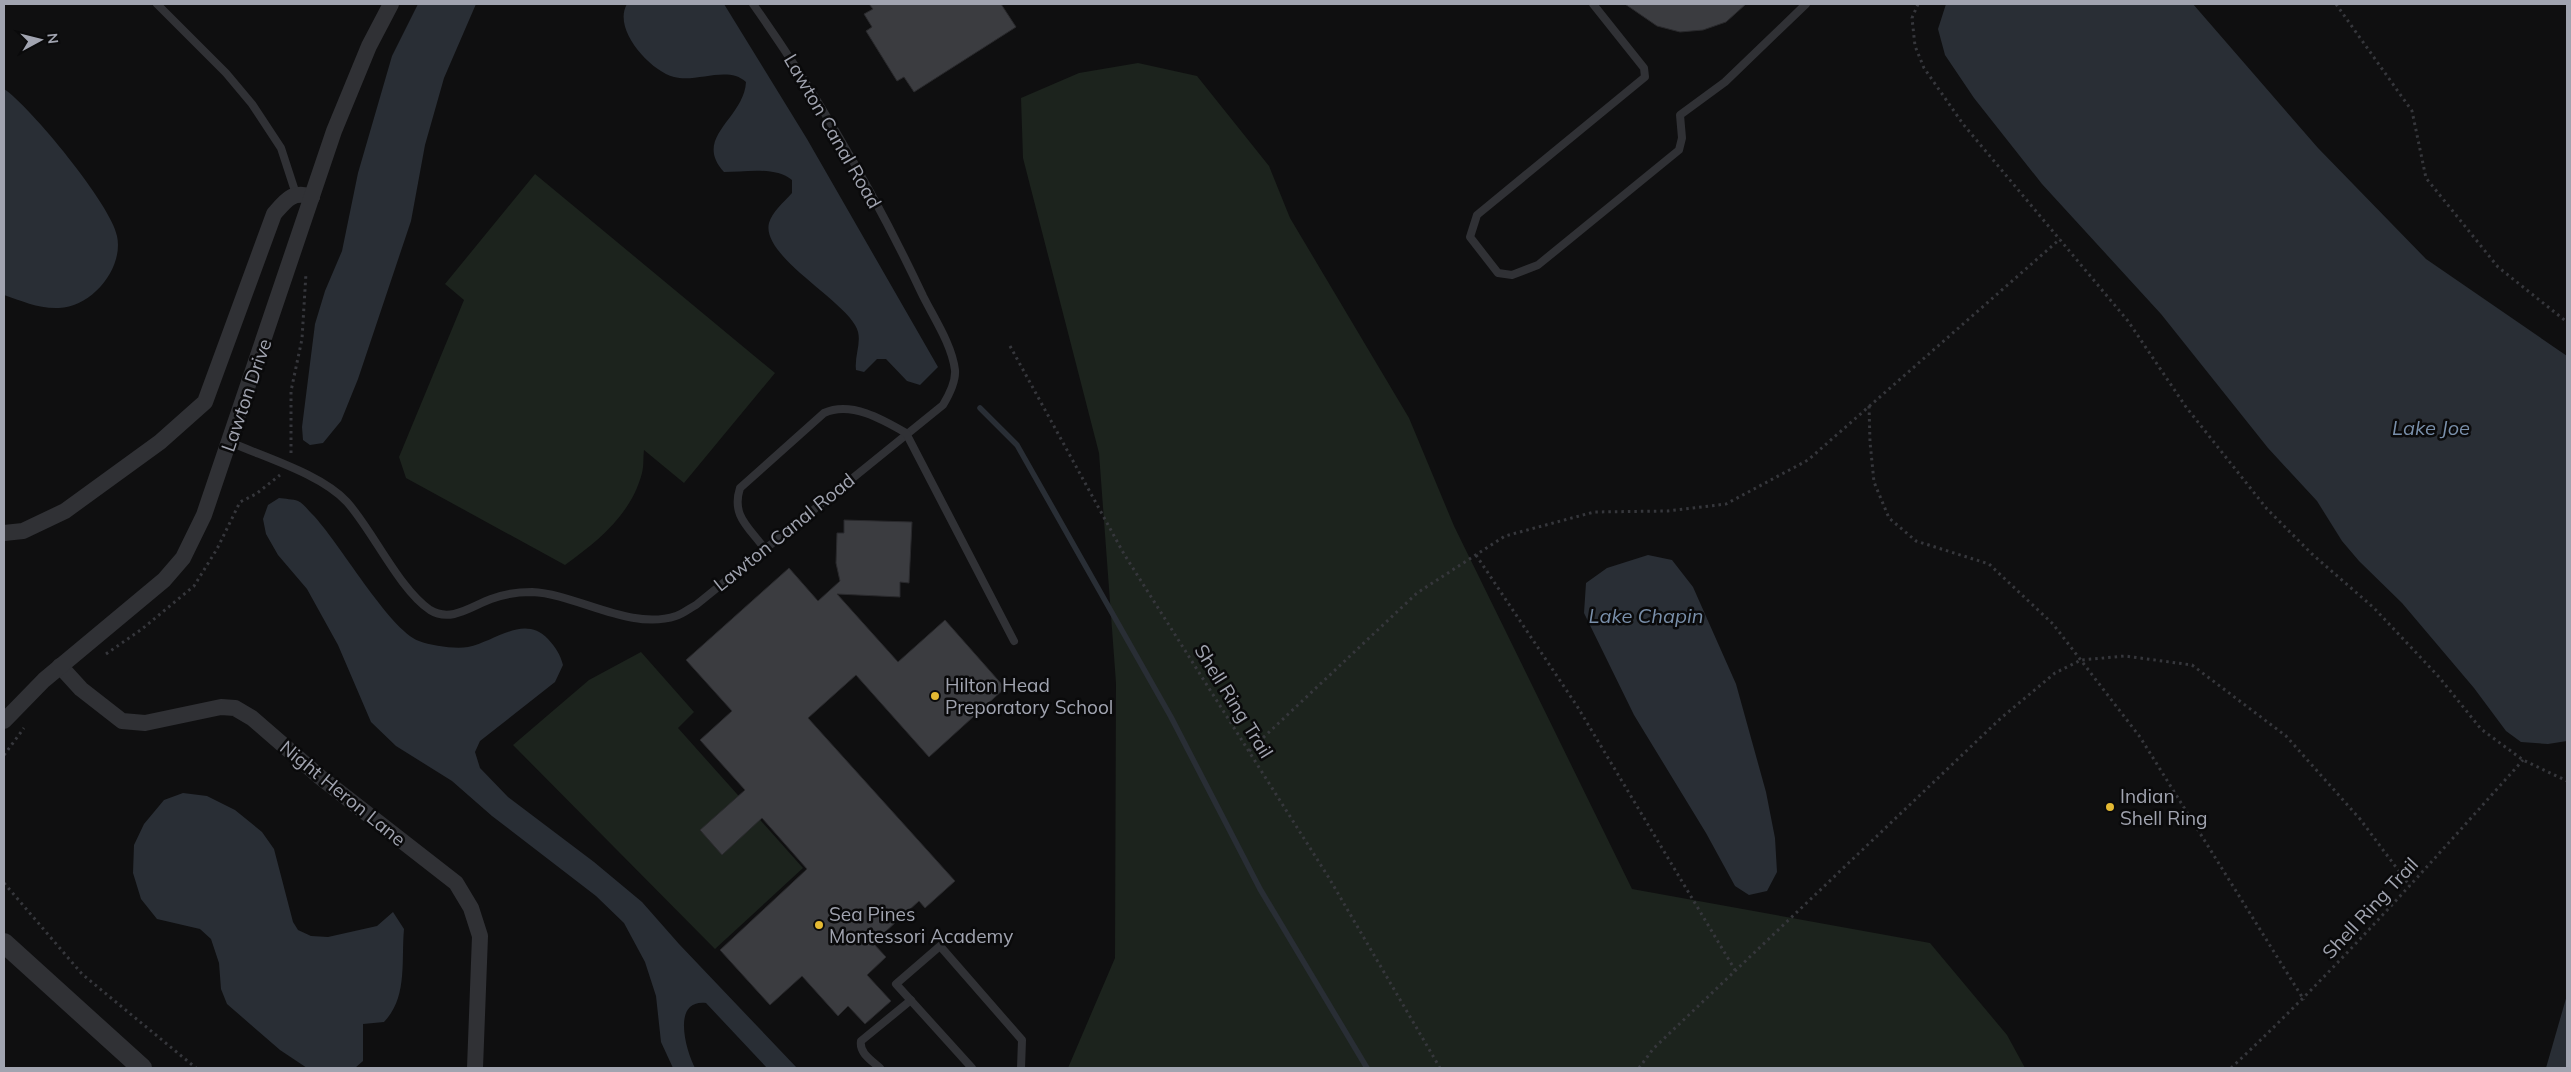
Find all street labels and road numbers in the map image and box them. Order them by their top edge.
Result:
street label: Lawton Canal Road [779,49,887,213]
street label: Lawton Drive [215,335,277,455]
street label: Lawton Canal Road [709,468,859,596]
street label: Shell Ring Trail [1189,640,1279,762]
street label: Night Heron Lane [275,735,411,851]
street label: Shell Ring Trail [2317,852,2423,964]

